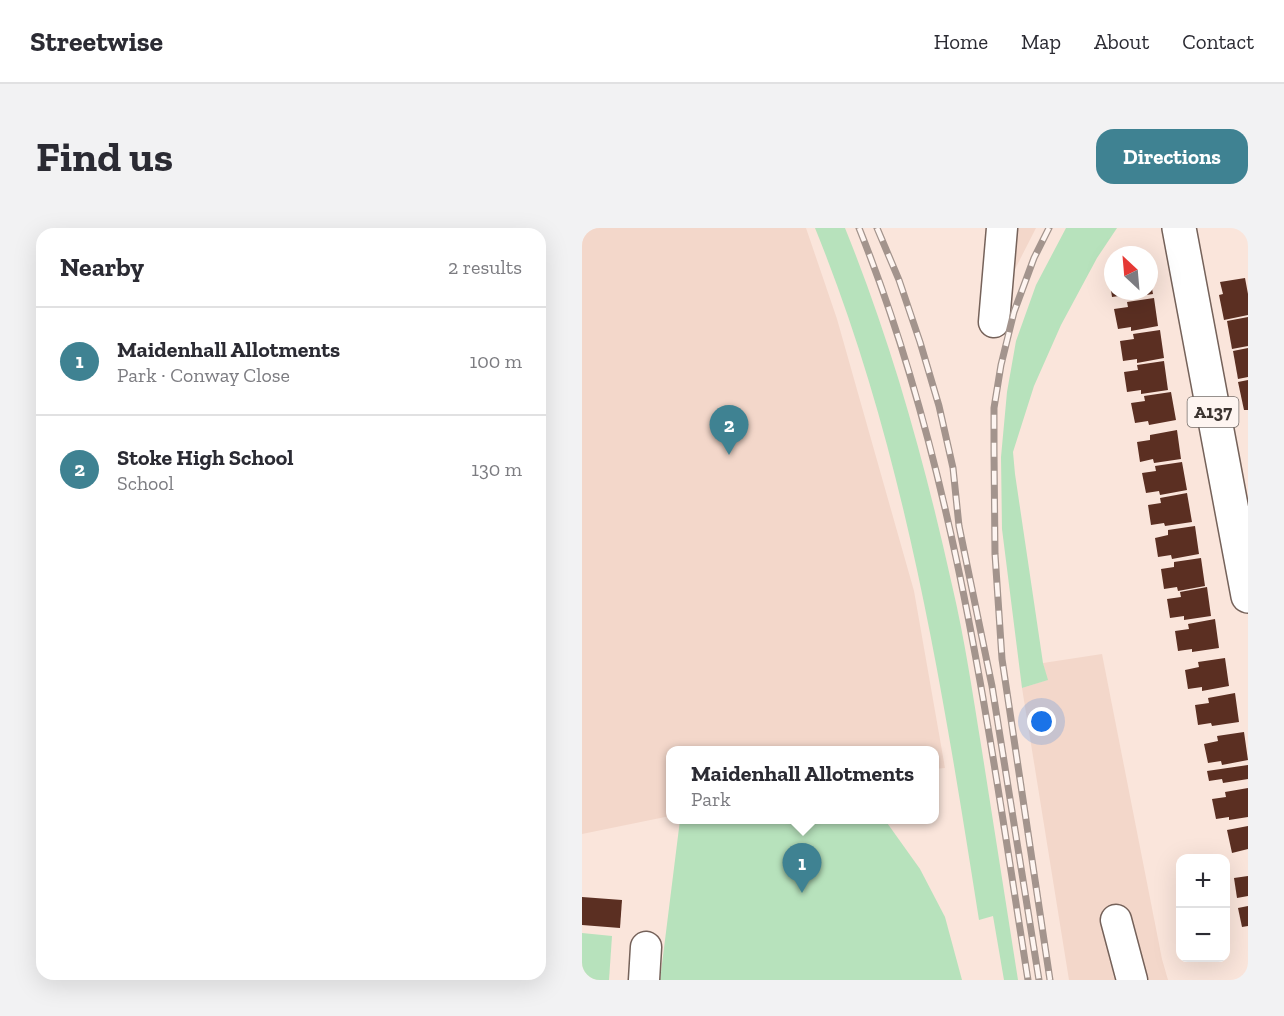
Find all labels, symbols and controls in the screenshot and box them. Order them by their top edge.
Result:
text: Streetwise [30,25,163,58]
text: Home [934,29,988,54]
text: Map [1021,29,1061,54]
text: About [1094,29,1149,54]
text: Contact [1182,29,1254,54]
button: Directions [1096,129,1248,184]
text: Find us [36,131,173,182]
north arrow [1104,246,1158,300]
text: Nearby [60,251,144,283]
text: 2 results [448,255,522,279]
text: Maidenhall Allotments [117,336,340,363]
text: 1 [75,349,84,373]
text: 100 m [469,349,522,373]
text: Park · Conway Close [117,363,290,387]
road number: A137 [1188,397,1238,427]
pin: 2 [710,406,748,455]
text: Stoke High School [117,444,294,471]
text: 2 [74,457,85,481]
text: 130 m [471,457,522,481]
text: School [117,471,174,495]
your location [1027,707,1056,736]
popup [666,746,939,824]
text: Maidenhall Allotments [691,760,914,787]
text: Park [691,787,731,811]
pin: 1 [782,844,822,893]
map controls [1176,854,1230,962]
button: + [1176,854,1230,908]
button: − [1176,908,1230,962]

